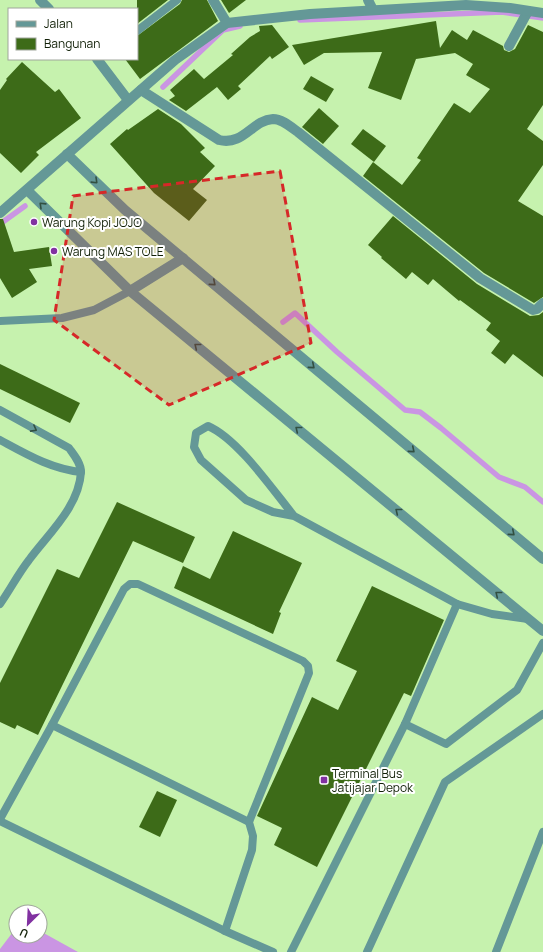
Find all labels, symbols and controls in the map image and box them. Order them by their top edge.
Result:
legend [8,8,138,60]
text: Jalan [44,15,73,32]
text: Bangunan [44,35,100,52]
one-way arrow [90,176,98,184]
one-way arrow [39,202,47,210]
place label: Warung Kopi JOJO [42,214,142,231]
marker: Warung Kopi JOJO [29,217,39,227]
place label: Warung MAS TOLE [62,243,164,260]
marker: Warung MAS TOLE [49,246,59,256]
one-way arrow [208,278,215,285]
one-way arrow [195,344,202,351]
one-way arrow [308,362,315,369]
one-way arrow [30,424,38,431]
one-way arrow [295,426,302,433]
one-way arrow [407,445,415,452]
one-way arrow [395,509,403,516]
one-way arrow [507,528,514,535]
one-way arrow [496,592,503,599]
place label: Terminal Bus Jatijajar Depok [332,765,414,796]
marker: Terminal Bus Jatijajar Depok [319,775,329,785]
north arrow [8,904,48,944]
text: U [17,925,30,942]

